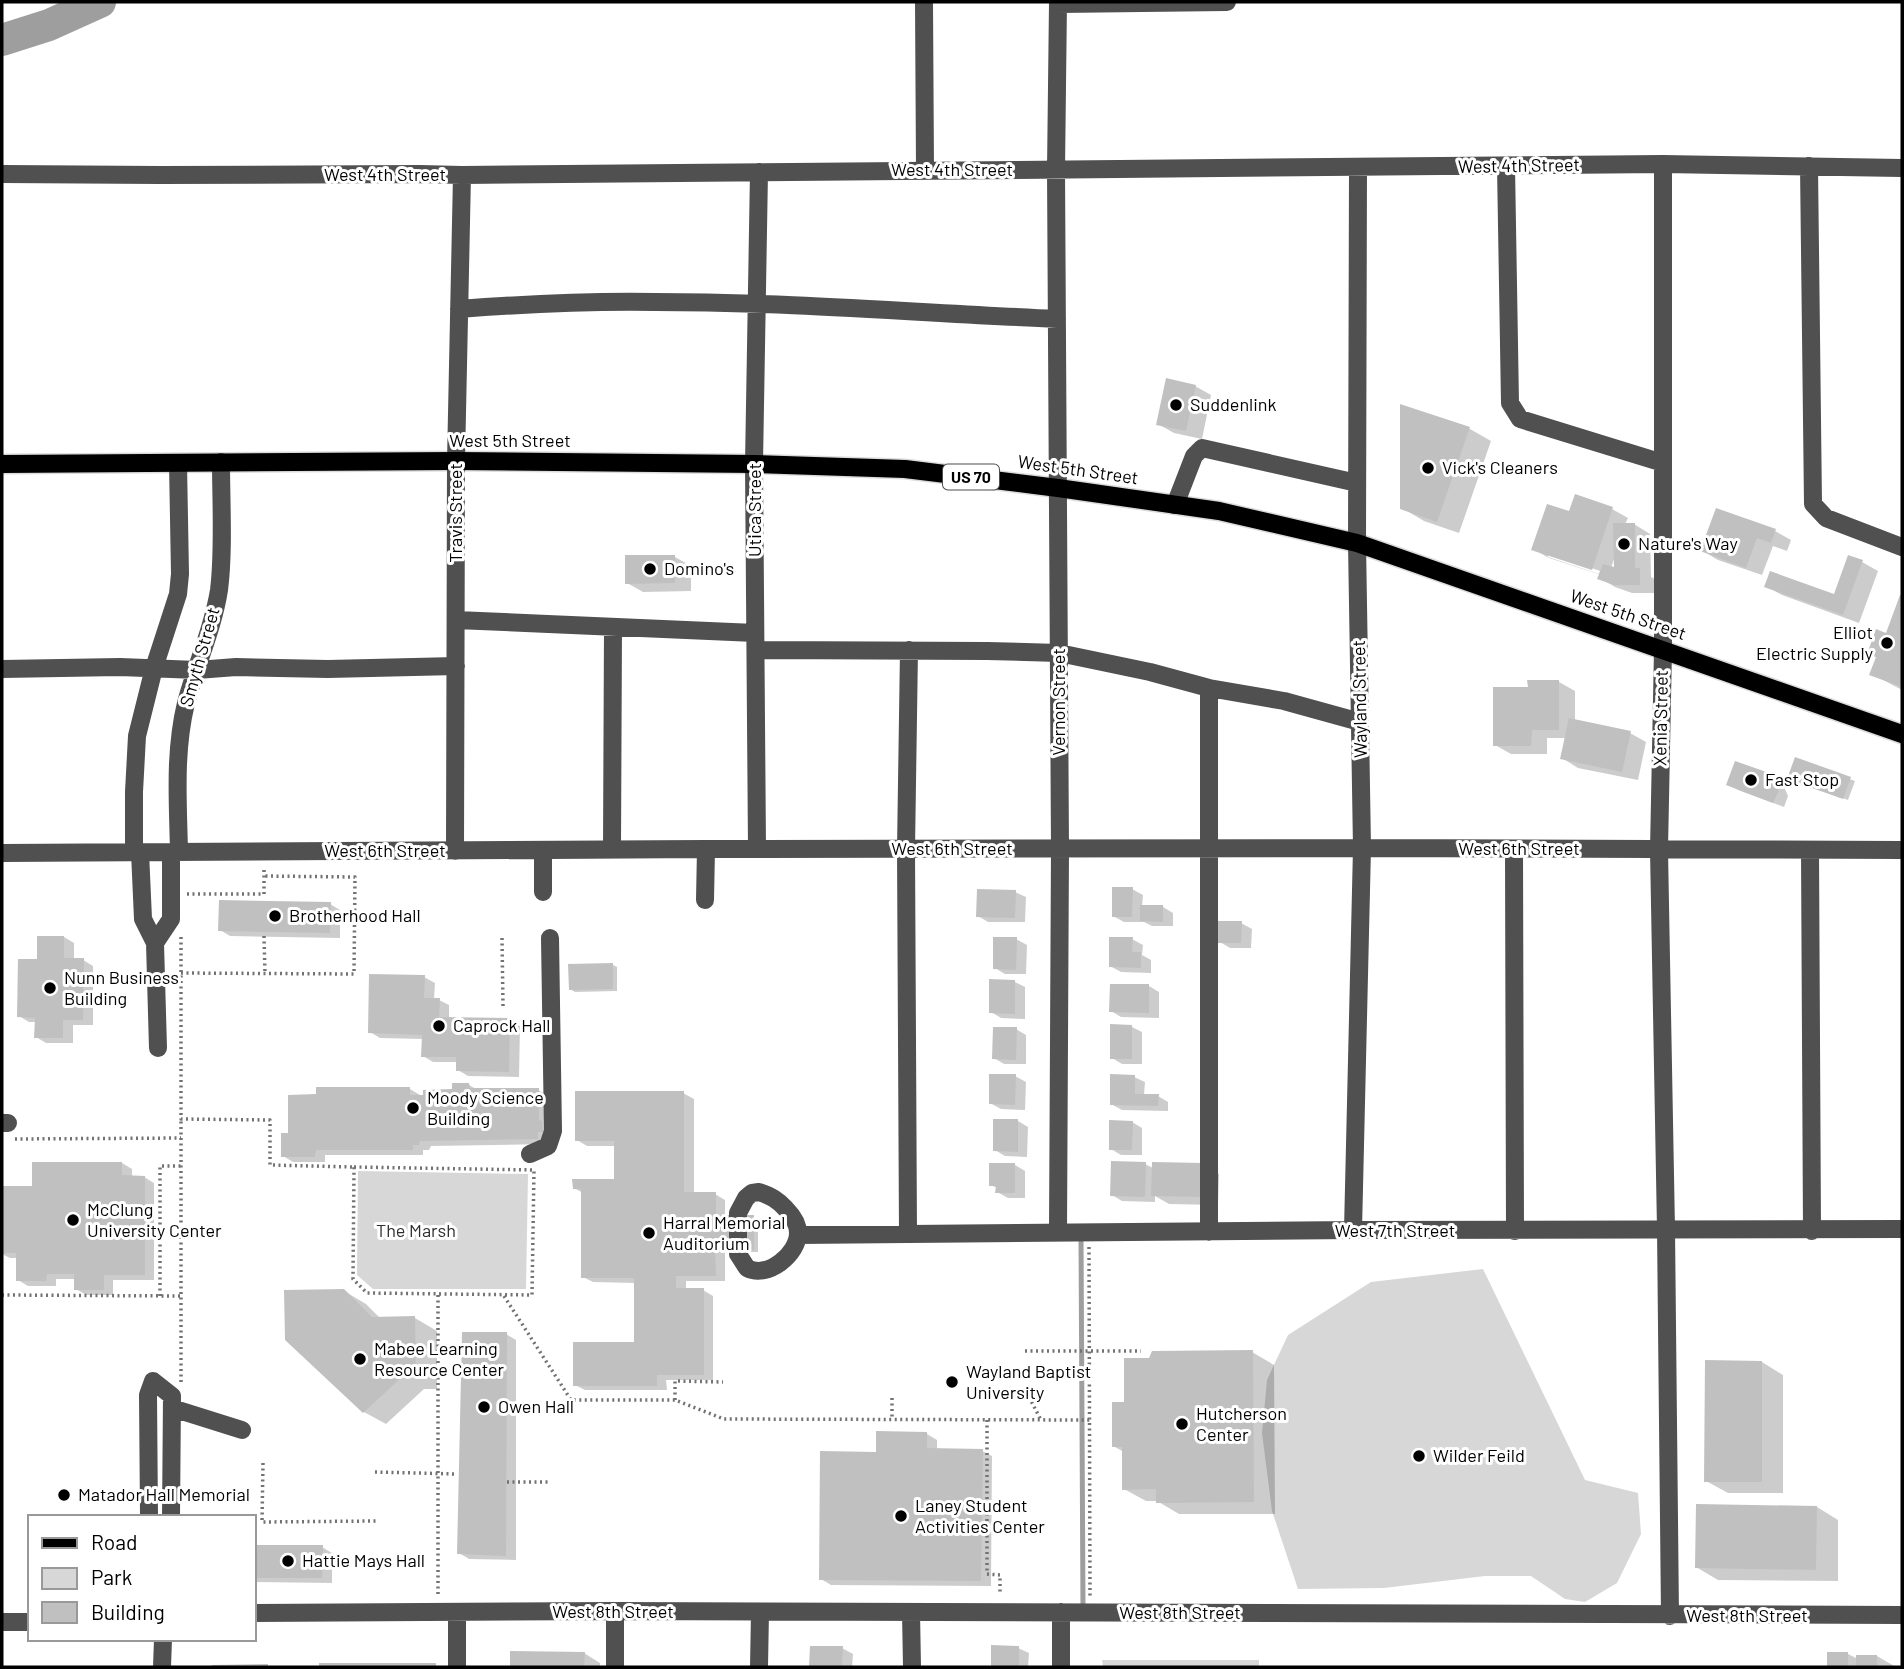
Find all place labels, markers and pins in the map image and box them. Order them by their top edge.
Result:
place label: Suddenlink [1190,393,1277,415]
marker: Suddenlink [1168,397,1184,413]
place label: Vick's Cleaners [1442,456,1558,478]
marker: Vick's Cleaners [1420,460,1436,476]
place label: Nature's Way [1638,532,1738,554]
marker: Nature's Way [1616,536,1632,552]
place label: Domino's [664,557,734,579]
marker: Domino's [642,561,658,577]
place label: Elliot Electric Supply [1756,621,1873,664]
marker: Elliot Electric Supply [1879,635,1895,651]
place label: Fast Stop [1765,768,1839,790]
marker: Fast Stop [1743,772,1759,788]
place label: Brotherhood Hall [289,904,421,926]
marker: Brotherhood Hall [267,908,283,924]
place label: Nunn Business Building [64,966,179,1009]
marker: Nunn Business Building [42,980,58,996]
place label: Caprock Hall [453,1014,550,1036]
marker: Caprock Hall [431,1018,447,1034]
place label: Moody Science Building [427,1086,544,1129]
marker: Moody Science Building [405,1100,421,1116]
place label: McClung University Center [87,1198,222,1241]
place label: Harral Memorial Auditorium [663,1211,786,1254]
marker: McClung University Center [65,1212,81,1228]
marker: Harral Memorial Auditorium [641,1225,657,1241]
place label: Mabee Learning Resource Center [374,1337,505,1380]
marker: Mabee Learning Resource Center [352,1351,368,1367]
place label: Wayland Baptist University [966,1360,1091,1403]
marker: Wayland Baptist University [944,1374,960,1390]
place label: Owen Hall [498,1395,574,1417]
marker: Owen Hall [476,1399,492,1415]
place label: Hutcherson Center [1196,1402,1287,1445]
marker: Hutcherson Center [1174,1416,1190,1432]
place label: Wilder Feild [1433,1444,1525,1466]
marker: Wilder Feild [1411,1448,1427,1464]
place label: Matador Hall Memorial [78,1483,250,1505]
marker: Matador Hall Memorial [56,1487,72,1503]
place label: Laney Student Activities Center [915,1494,1045,1537]
marker: Laney Student Activities Center [893,1508,909,1524]
place label: Hattie Mays Hall [302,1549,425,1571]
marker: Hattie Mays Hall [280,1553,296,1569]

